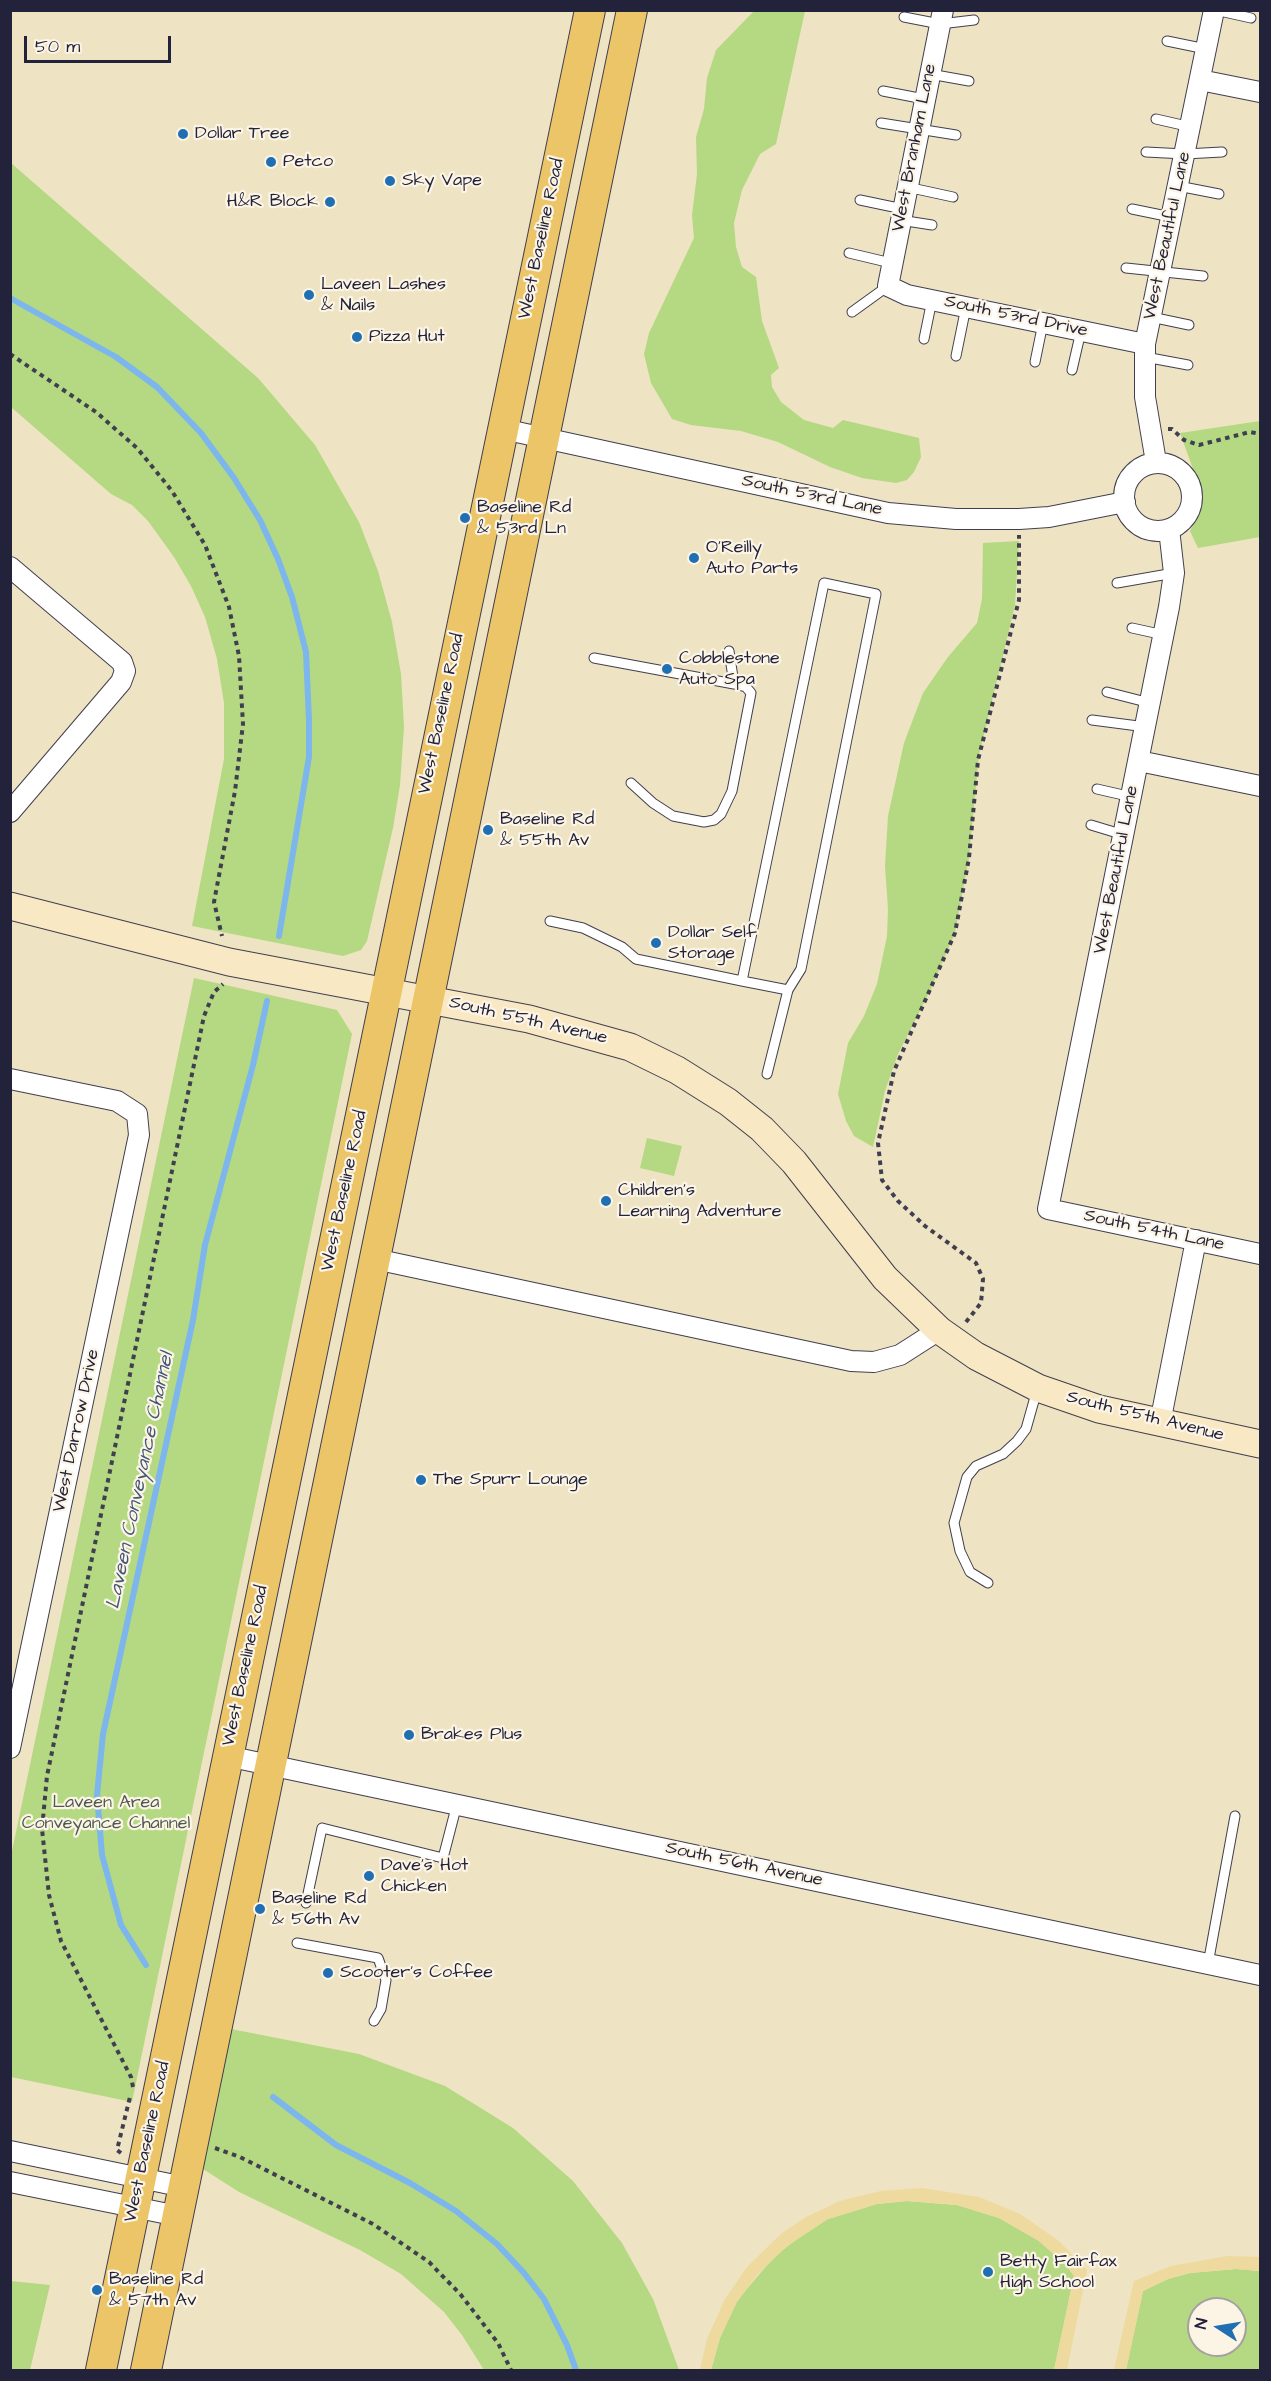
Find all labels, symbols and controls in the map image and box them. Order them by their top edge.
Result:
scale bar [27,24,174,62]
text: 50 m [35,34,80,59]
street label: West Branham Lane [888,62,942,234]
place label: Dollar Tree [195,123,289,145]
marker: Dollar Tree [176,127,190,141]
street label: West Beautiful Lane [1140,150,1196,322]
place label: Petco [283,151,333,173]
marker: Petco [264,155,278,169]
street label: West Baseline Road [514,157,570,321]
place label: Sky Vape [402,170,482,192]
marker: Sky Vape [383,174,397,188]
place label: H&R Block [227,191,318,213]
marker: H&R Block [323,195,337,209]
place label: Laveen Lashes & Nails [321,274,446,316]
marker: Laveen Lashes & Nails [302,288,316,302]
street label: South 53rd Drive [942,291,1090,343]
place label: Pizza Hut [369,326,445,348]
marker: Pizza Hut [350,330,364,344]
street label: South 53rd Lane [740,471,884,521]
place label: Baseline Rd & 53rd Ln [477,497,571,540]
marker: Baseline Rd & 53rd Ln [458,511,472,525]
place label: O'Reilly Auto Parts [706,537,798,580]
marker: O'Reilly Auto Parts [687,551,701,565]
street label: West Baseline Road [414,632,470,796]
place label: Cobblestone Auto Spa [679,648,780,690]
marker: Cobblestone Auto Spa [660,662,674,676]
street label: West Beautiful Lane [1090,784,1144,956]
place label: Baseline Rd & 55th Av [500,809,594,852]
marker: Baseline Rd & 55th Av [481,823,495,837]
place label: Dollar Self Storage [668,922,757,964]
marker: Dollar Self Storage [649,936,663,950]
street label: South 55th Avenue [447,992,609,1050]
street label: West Baseline Road [317,1109,373,1273]
place label: Children's Learning Adventure [618,1180,781,1222]
marker: Children's Learning Adventure [599,1194,613,1208]
street label: South 54th Lane [1082,1206,1226,1256]
street label: West Darrow Drive [49,1347,105,1515]
water label: Laveen Conveyance Channel [102,1351,180,1611]
street label: South 55th Avenue [1064,1387,1226,1447]
place label: The Spurr Lounge [433,1469,588,1491]
marker: The Spurr Lounge [414,1473,428,1487]
street label: West Baseline Road [218,1584,274,1748]
place label: Brakes Plus [421,1724,522,1746]
marker: Brakes Plus [402,1728,416,1742]
park label: Laveen Area Conveyance Channel [22,1792,190,1834]
street label: South 56th Avenue [663,1838,825,1892]
place label: Dave's Hot Chicken [381,1855,468,1898]
marker: Dave's Hot Chicken [362,1869,376,1883]
place label: Baseline Rd & 56th Av [272,1888,366,1930]
marker: Baseline Rd & 56th Av [253,1902,267,1916]
place label: Scooter's Coffee [340,1962,493,1984]
marker: Scooter's Coffee [321,1966,335,1980]
street label: West Baseline Road [120,2060,176,2224]
place label: Betty Fairfax High School [1000,2251,1117,2294]
marker: Betty Fairfax High School [981,2265,995,2279]
place label: Baseline Rd & 57th Av [109,2269,203,2312]
marker: Baseline Rd & 57th Av [90,2283,104,2297]
north arrow [1187,2297,1247,2357]
text: N [1190,2316,1213,2331]

